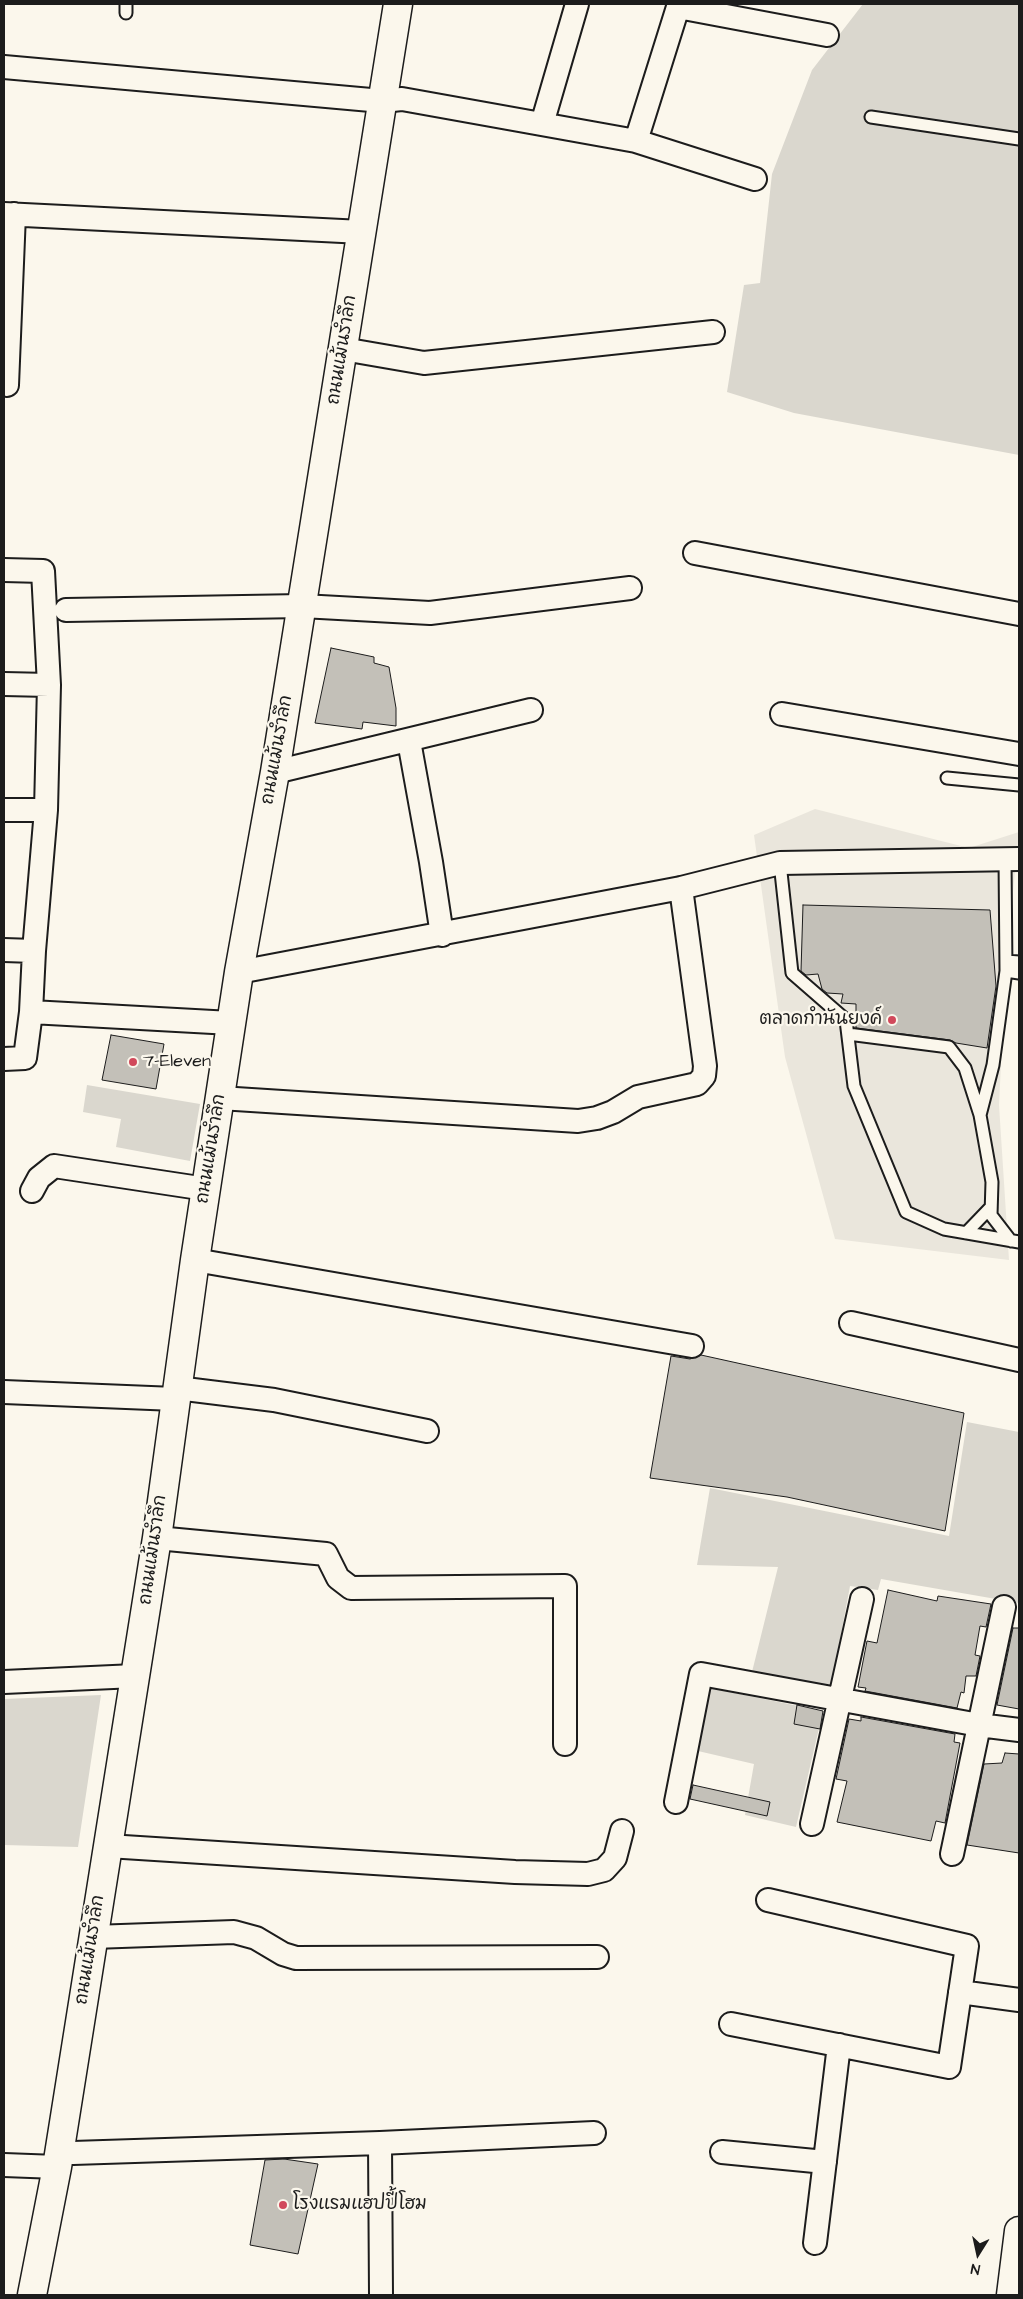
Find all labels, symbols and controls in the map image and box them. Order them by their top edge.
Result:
street label: ถนนแม้นรำลึก [324,294,362,406]
street label: ถนนแม้นรำลึก [258,694,298,806]
place label: ตลาดกำนันยงค์ [759,1009,882,1031]
marker: ตลาดกำนันยงค์ [886,1014,898,1026]
place label: 7-Eleven [143,1051,211,1073]
marker: 7-Eleven [127,1056,139,1068]
street label: ถนนแม้นรำลึก [193,1093,231,1205]
street label: ถนนแม้นรำลึก [136,1494,172,1606]
street label: ถนนแม้นรำลึก [72,1894,110,2006]
place label: โรงแรมแฮปปี้โฮม [293,2194,427,2216]
marker: โรงแรมแฮปปี้โฮม [277,2199,289,2211]
north arrow [953,2229,1003,2279]
text: N [969,2258,981,2279]

